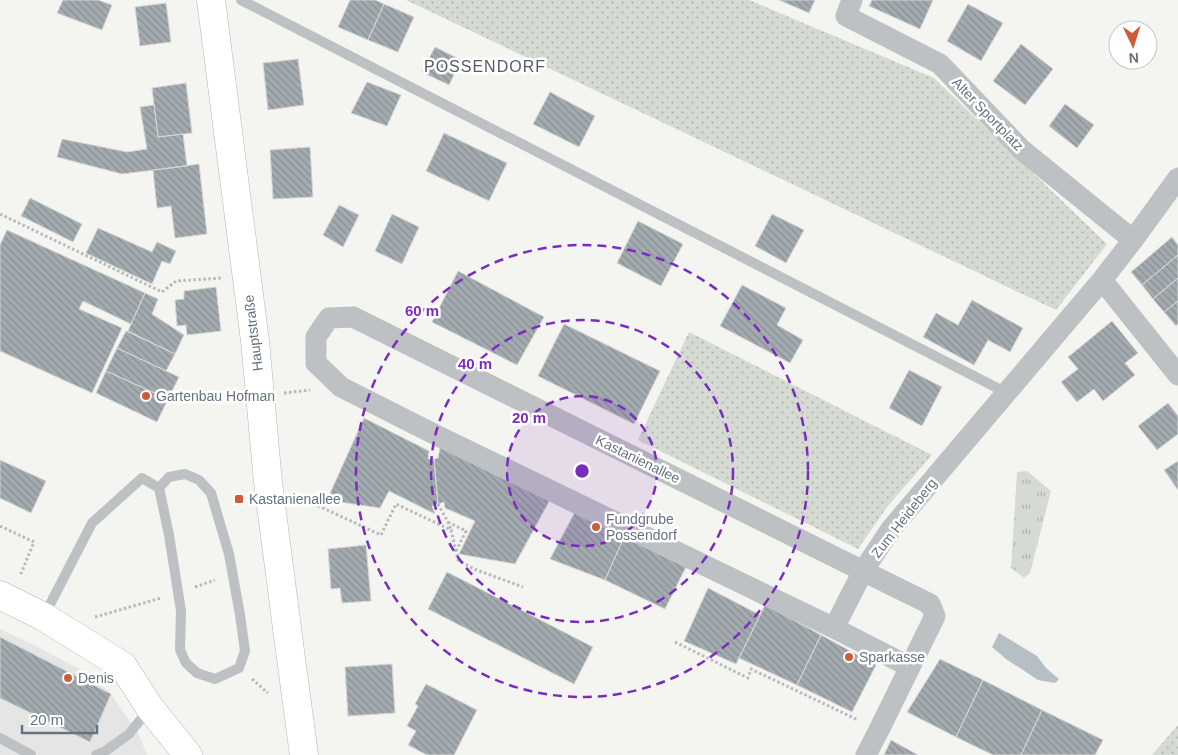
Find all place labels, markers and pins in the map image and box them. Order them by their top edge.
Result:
place label: Gartenbau Hofman [156,388,275,404]
marker: Gartenbau Hofman [140,390,152,402]
centre of rings [573,462,591,480]
place label: Kastanienallee [249,491,341,507]
marker: Kastanienallee [233,493,245,505]
place label: Fundgrube Possendorf [606,511,677,543]
marker: Fundgrube Possendorf [590,521,602,533]
place label: Sparkasse [859,649,925,665]
marker: Sparkasse [843,651,855,663]
place label: Denis [78,670,114,686]
marker: Denis [62,672,74,684]

